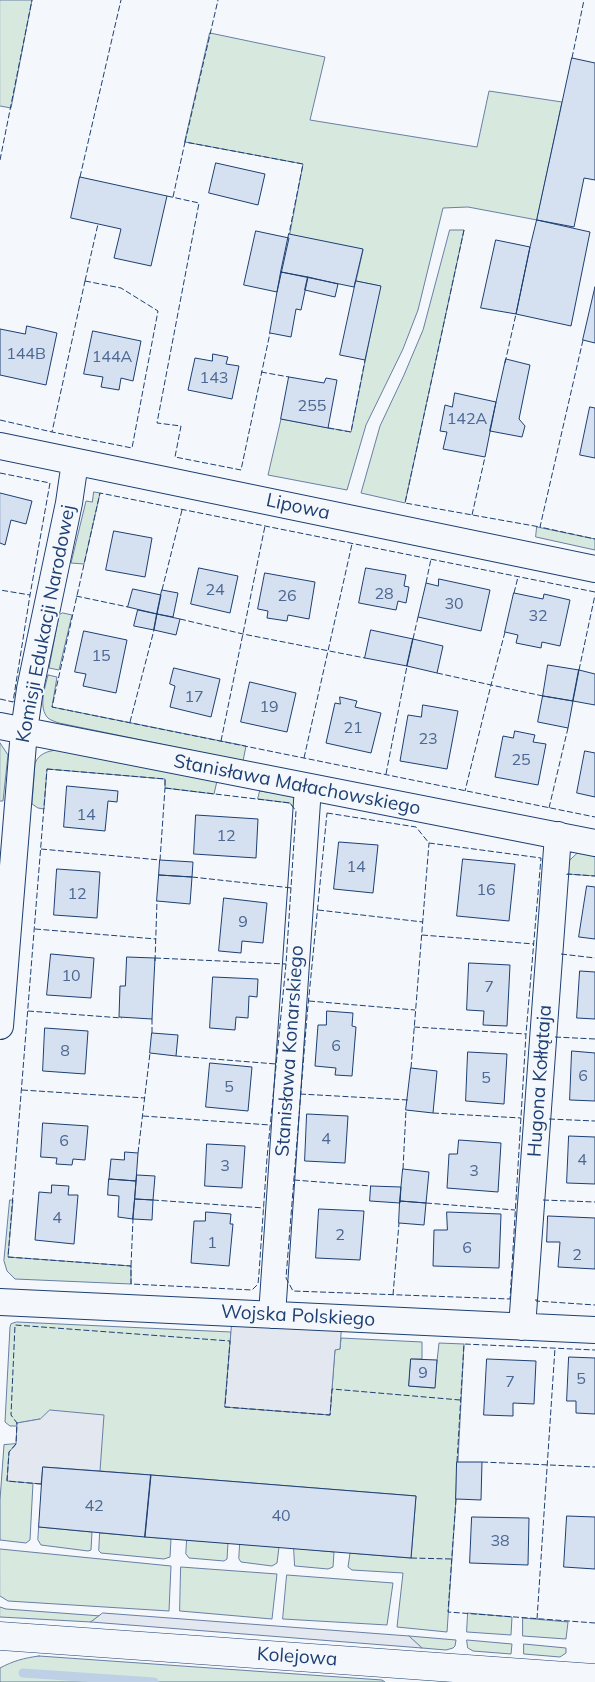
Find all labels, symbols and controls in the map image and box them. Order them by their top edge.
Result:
house number: 144B [6,344,46,364]
house number: 144A [92,347,132,367]
house number: 143 [200,368,228,388]
house number: 255 [298,396,326,416]
house number: 142A [447,409,487,429]
street label: Lipowa [264,489,332,525]
street label: Komisji Edukacji Narodowej [12,503,80,745]
house number: 24 [205,580,225,600]
house number: 28 [374,584,394,604]
house number: 26 [277,586,297,606]
house number: 30 [444,594,464,614]
house number: 32 [528,606,548,626]
house number: 15 [91,646,111,666]
house number: 17 [184,687,204,707]
house number: 19 [259,697,279,717]
house number: 21 [343,718,363,738]
house number: 23 [418,729,438,749]
street label: Stanisława Małachowskiego [172,750,422,820]
house number: 25 [511,750,531,770]
house number: 14 [76,805,96,825]
house number: 12 [216,826,236,846]
house number: 14 [346,857,366,877]
house number: 16 [476,880,496,900]
house number: 12 [67,884,87,904]
house number: 9 [238,912,248,932]
street label: Stanisława Konarskiego [271,945,309,1157]
house number: 10 [61,966,81,986]
house number: 7 [484,977,494,997]
street label: Hugona Kołłątaja [523,1004,557,1158]
house number: 6 [331,1036,341,1056]
house number: 8 [60,1041,70,1061]
house number: 6 [578,1066,588,1086]
house number: 5 [481,1068,491,1088]
house number: 5 [224,1077,234,1097]
house number: 4 [321,1129,331,1149]
house number: 6 [59,1131,69,1151]
house number: 4 [577,1150,587,1170]
house number: 3 [220,1156,230,1176]
house number: 3 [469,1161,479,1181]
house number: 4 [52,1208,62,1228]
house number: 2 [335,1225,345,1245]
house number: 1 [207,1233,217,1253]
house number: 6 [462,1238,472,1258]
house number: 2 [572,1245,582,1265]
street label: Wojska Polskiego [220,1301,376,1331]
house number: 9 [418,1363,428,1383]
house number: 5 [576,1369,586,1389]
house number: 7 [505,1372,515,1392]
house number: 42 [84,1496,104,1516]
house number: 40 [271,1506,291,1526]
house number: 38 [490,1531,510,1551]
street label: Kolejowa [256,1643,338,1671]

